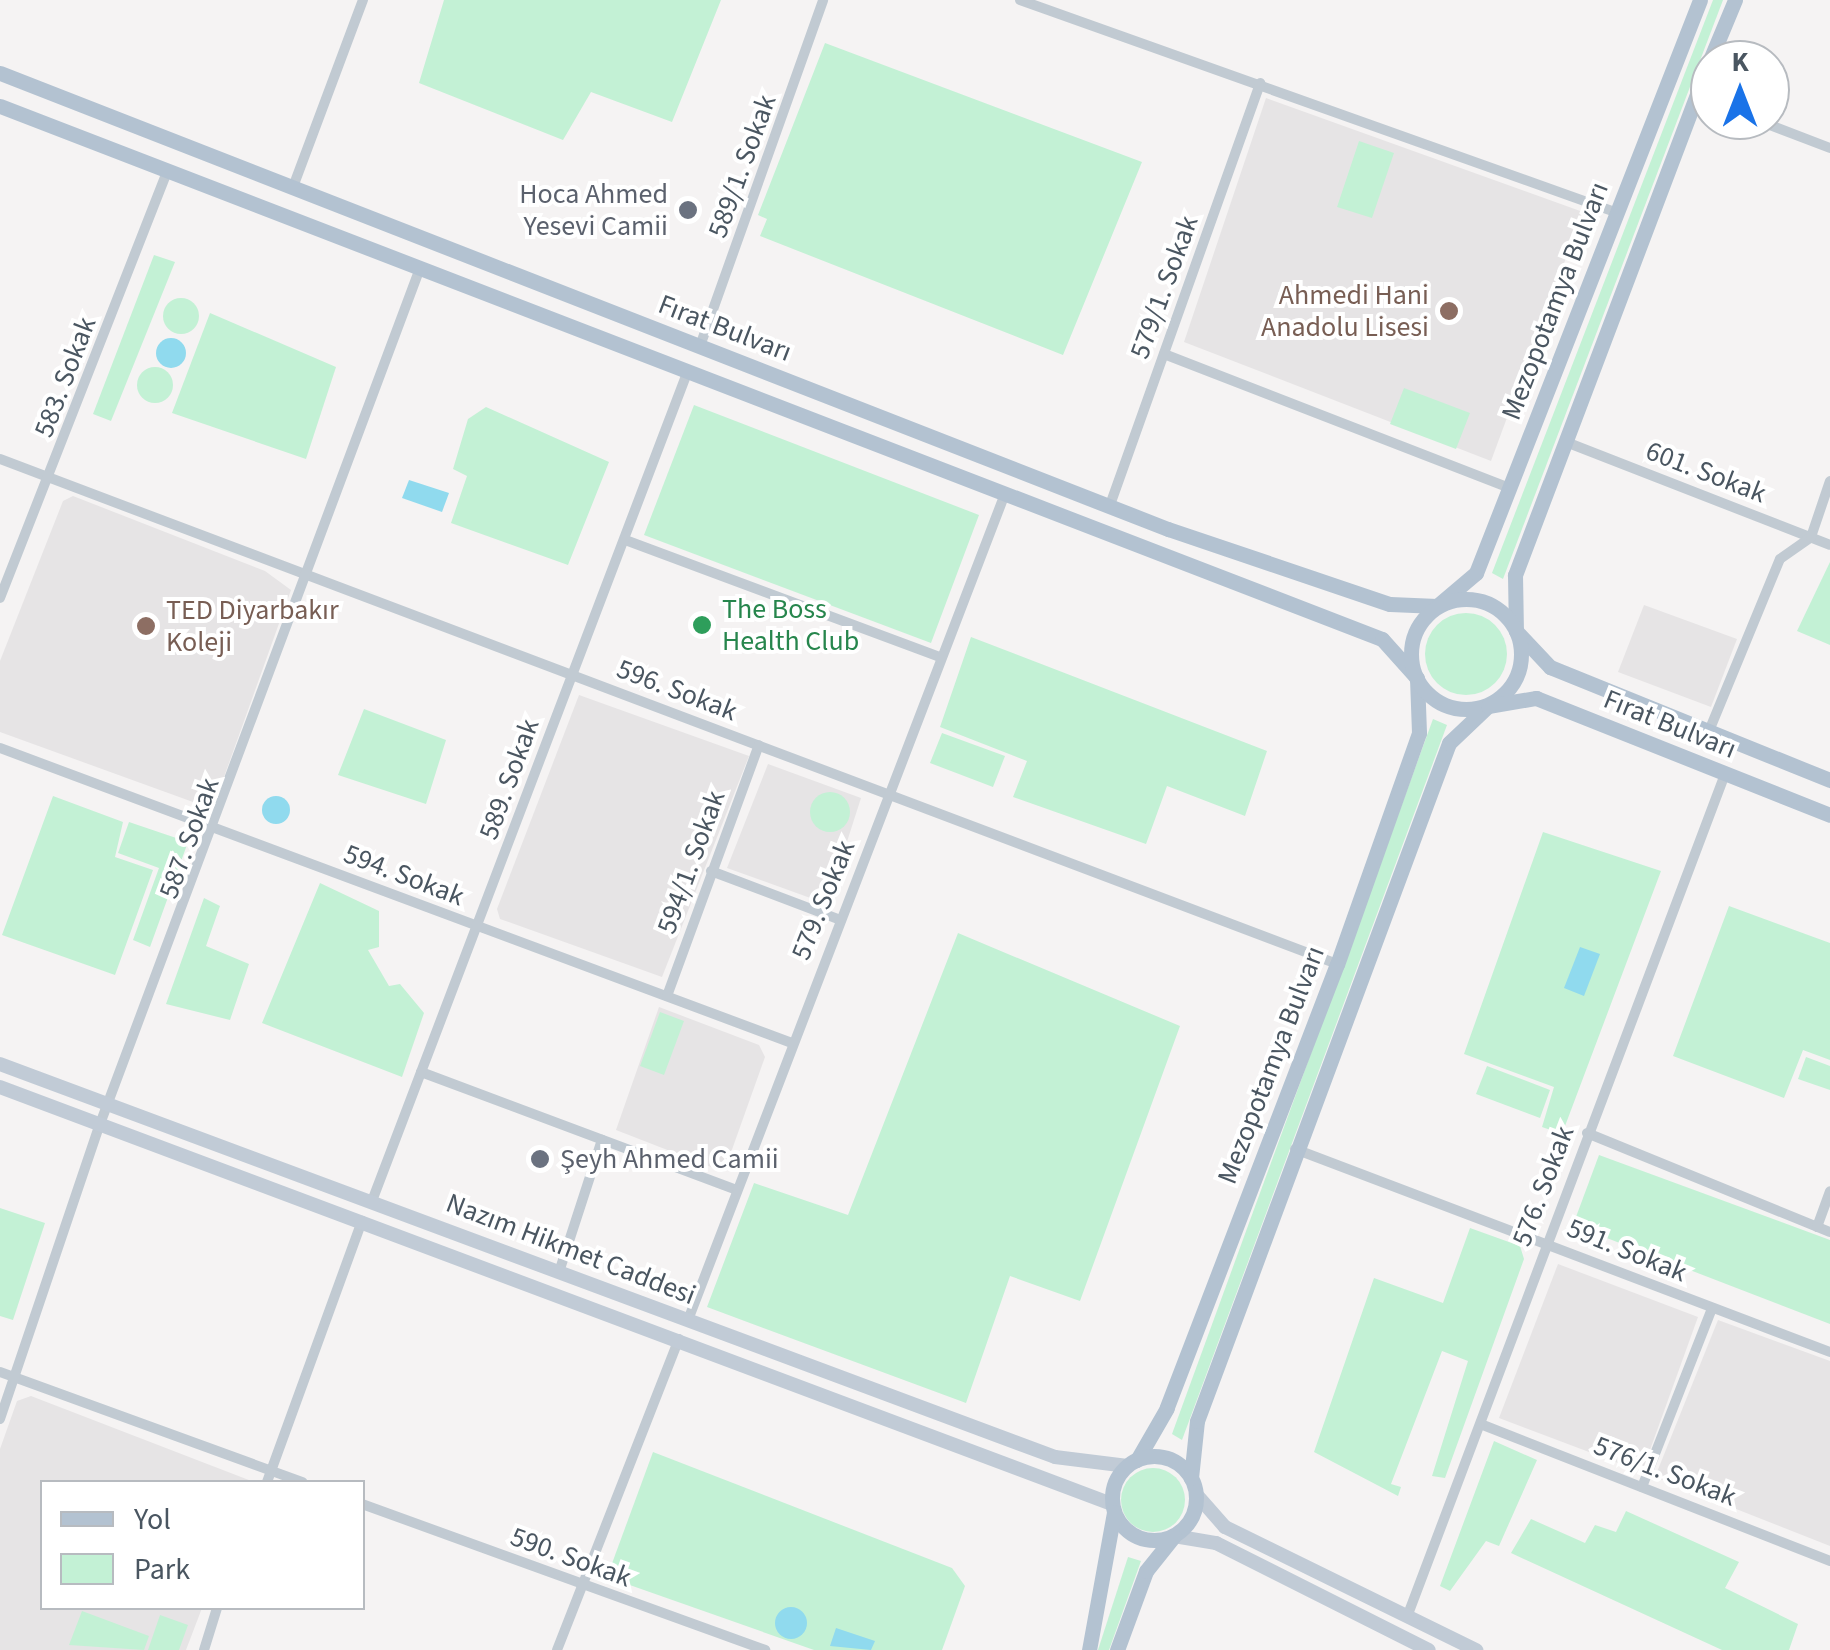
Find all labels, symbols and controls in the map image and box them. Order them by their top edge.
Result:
north arrow [1690,40,1790,140]
text: K [1731,42,1749,82]
street label: 589/1. Sokak [701,90,783,242]
place label: Hoca Ahmed Yesevi Camii [519,177,668,243]
street label: Mezopotamya Bulvarı [1494,177,1616,425]
marker: Hoca Ahmed Yesevi Camii [677,199,699,221]
street label: 579/1. Sokak [1123,211,1205,363]
place label: Ahmedi Hani Anadolu Lisesi [1261,278,1429,344]
street label: Fırat Bulvarı [654,287,796,369]
marker: Ahmedi Hani Anadolu Lisesi [1438,300,1460,322]
street label: 583. Sokak [27,312,103,442]
street label: 601. Sokak [1641,434,1771,510]
place label: The Boss Health Club [722,592,859,658]
place label: TED Diyarbakır Koleji [166,593,339,659]
marker: The Boss Health Club [691,614,713,636]
marker: TED Diyarbakır Koleji [135,615,157,637]
street label: 596. Sokak [612,652,742,728]
street label: Fırat Bulvarı [1599,682,1741,766]
street label: 589. Sokak [472,714,546,844]
street label: 587. Sokak [152,773,226,903]
street label: 594/1. Sokak [650,786,732,938]
street label: 579. Sokak [784,835,862,965]
street label: 594. Sokak [339,837,469,913]
street label: Mezopotamya Bulvarı [1210,941,1332,1189]
street label: 576. Sokak [1505,1121,1581,1251]
place label: Şeyh Ahmed Camii [560,1142,779,1176]
marker: Şeyh Ahmed Camii [529,1148,551,1170]
street label: Nazım Hikmet Caddesi [442,1186,700,1312]
street label: 591. Sokak [1562,1211,1692,1289]
street label: 576/1. Sokak [1589,1428,1741,1514]
legend [40,1480,365,1610]
text: Yol [134,1498,171,1541]
street label: 590. Sokak [506,1520,636,1594]
text: Park [134,1548,190,1591]

